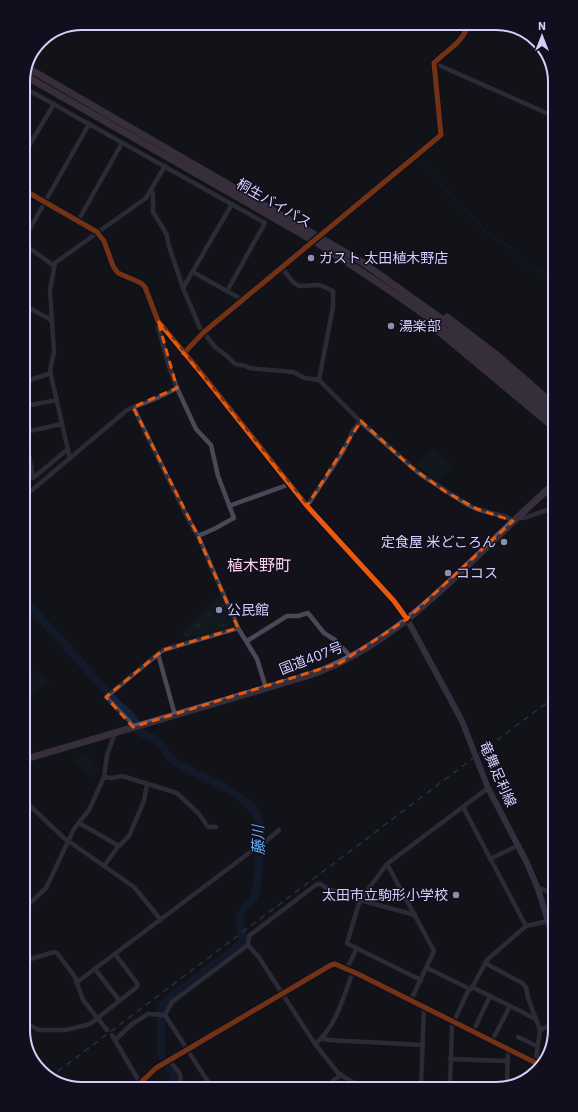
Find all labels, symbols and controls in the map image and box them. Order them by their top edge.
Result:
north arrow [522,16,562,56]
text: N [538,19,546,33]
street label: 桐生バイパス [233,174,315,232]
place label: ガスト 太田植木野店 [319,249,448,267]
marker: ガスト 太田植木野店 [306,253,316,263]
place label: 湯楽部 [399,317,441,335]
marker: 湯楽部 [386,321,396,331]
place label: 定食屋 米どころん [381,533,496,551]
marker: 定食屋 米どころん [499,537,509,547]
district label: 植木野町 [227,555,291,575]
place label: ココス [456,564,498,582]
marker: ココス [443,568,453,578]
place label: 公民館 [227,601,269,619]
marker: 公民館 [214,605,224,615]
street label: 国道407号 [276,638,346,678]
street label: 竜舞足利線 [476,738,520,810]
water label: 藤川 [248,823,268,855]
place label: 太田市立駒形小学校 [322,886,448,904]
marker: 太田市立駒形小学校 [451,890,461,900]

